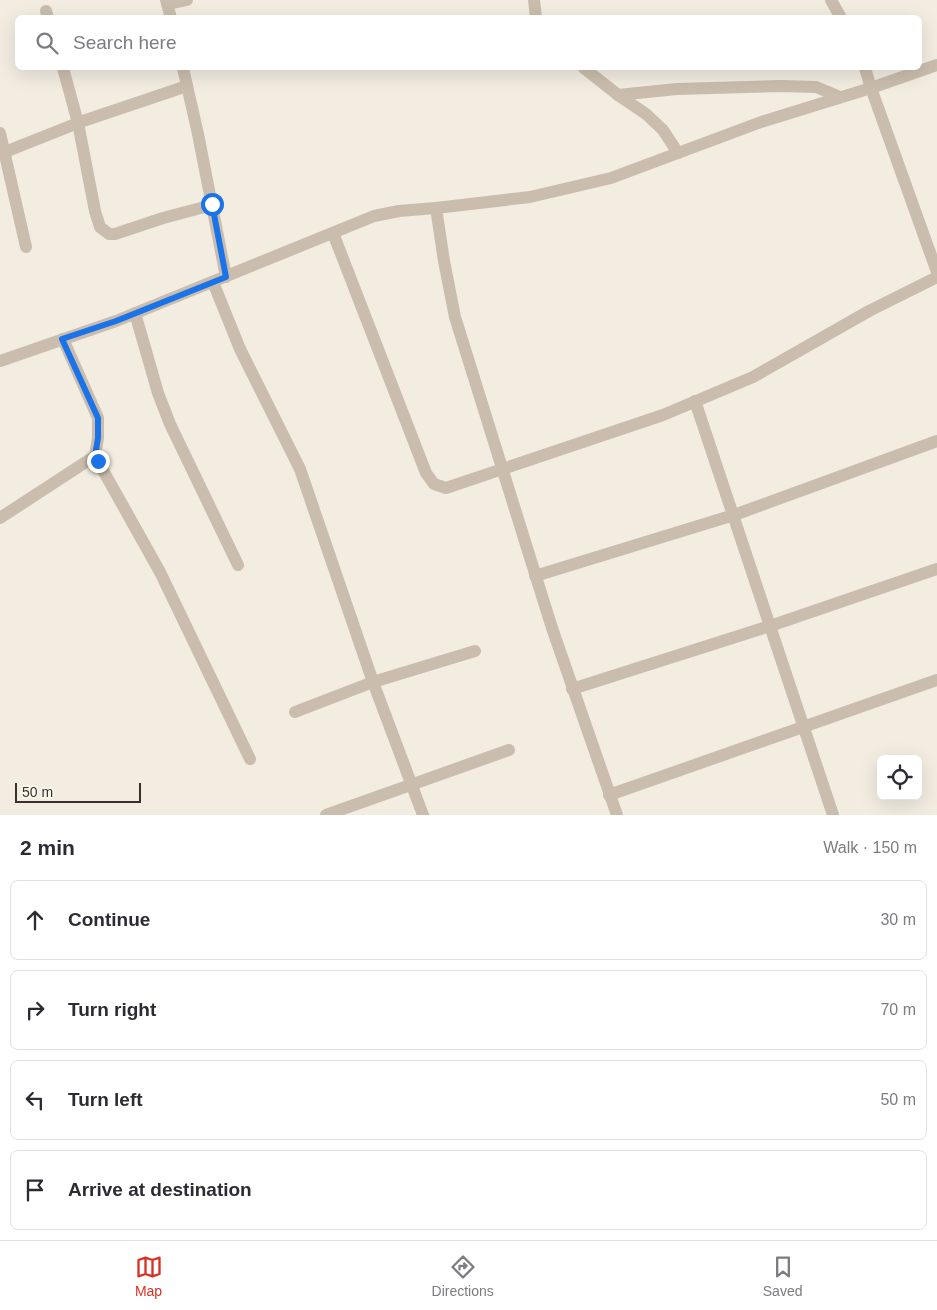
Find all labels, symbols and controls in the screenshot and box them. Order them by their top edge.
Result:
search box [15,15,922,70]
icon: search [33,29,61,57]
text: Search here [73,32,177,53]
route start [201,193,224,216]
route end [87,450,110,473]
map controls [877,755,922,800]
button: locate [877,755,922,800]
scale bar [15,780,141,803]
text: 50 m [22,784,53,800]
text: 2 min [20,836,75,859]
text: Walk · 150 m [823,839,917,856]
icon: ahead [21,906,49,934]
text: Continue [68,909,150,930]
text: 30 m [880,911,916,928]
icon: right [21,996,49,1024]
text: Turn right [68,999,156,1020]
text: 70 m [880,1001,916,1018]
icon: left [21,1086,49,1114]
text: Turn left [68,1089,143,1110]
text: 50 m [880,1091,916,1108]
icon: arrive [21,1176,49,1204]
text: Arrive at destination [68,1179,252,1200]
tab: Map [135,1253,163,1299]
tab: Directions [432,1253,494,1299]
tab: Saved [763,1253,802,1299]

